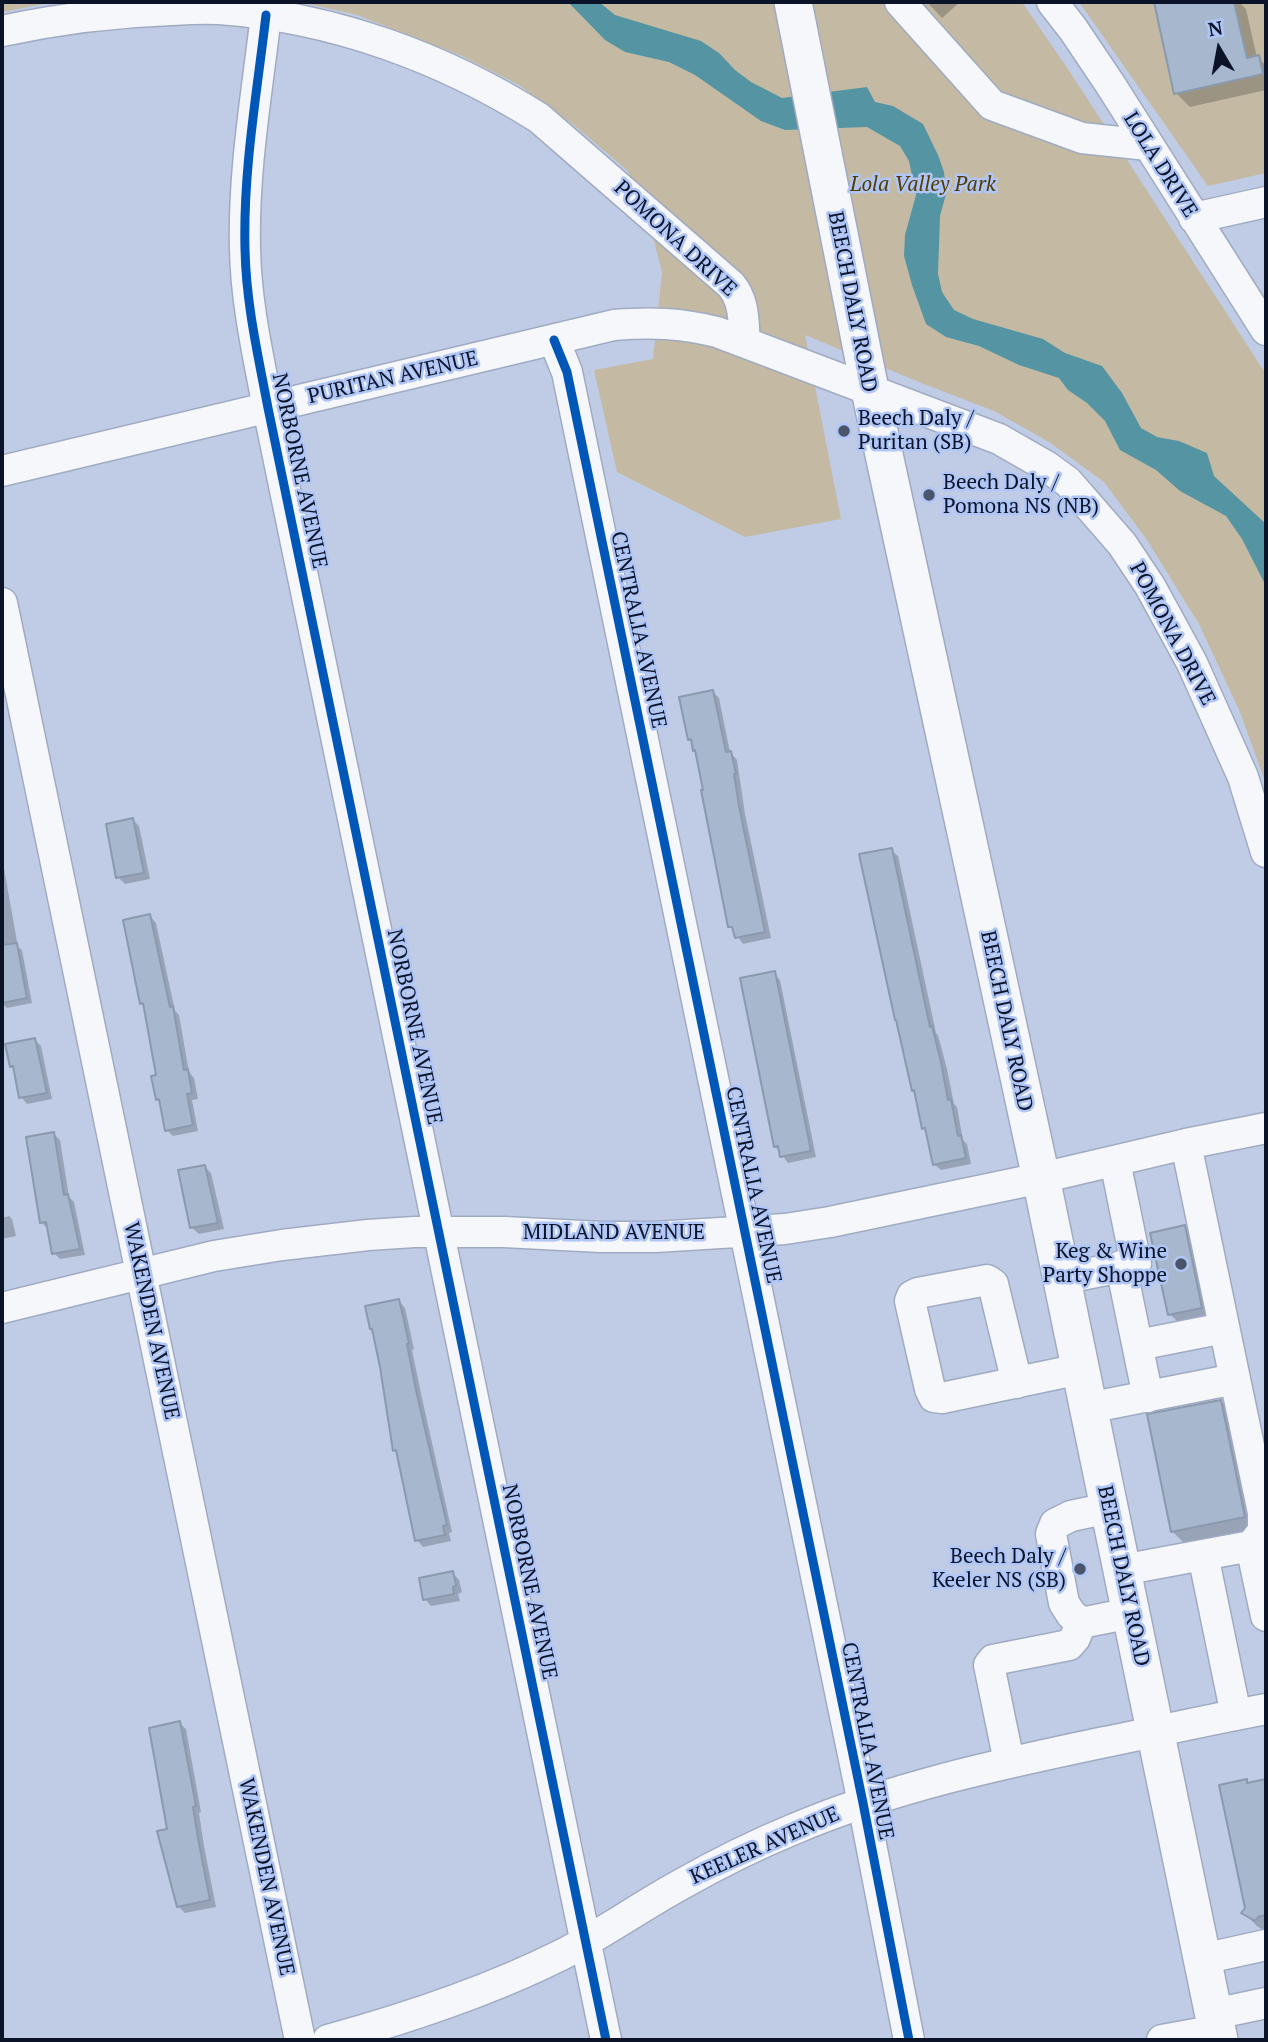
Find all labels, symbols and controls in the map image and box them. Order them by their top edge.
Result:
north arrow [1184,14,1254,84]
text: N [1206,14,1225,41]
street label: LOLA DRIVE [1118,108,1202,222]
park label: Lola Valley Park [850,172,996,198]
street label: POMONA DRIVE [608,176,742,302]
street label: BEECH DALY ROAD [822,209,882,395]
street label: PURITAN AVENUE [305,346,481,410]
street label: NORBORNE AVENUE [266,371,332,571]
place label: Beech Daly / Puritan (SB) [858,406,974,456]
marker: Beech Daly / Puritan (SB) [836,423,852,439]
place label: Beech Daly / Pomona NS (NB) [943,470,1099,520]
marker: Beech Daly / Pomona NS (NB) [921,487,937,503]
street label: CENTRALIA AVENUE [605,529,671,731]
street label: POMONA DRIVE [1124,558,1220,710]
street label: NORBORNE AVENUE [381,927,447,1127]
street label: BEECH DALY ROAD [975,928,1037,1114]
street label: CENTRALIA AVENUE [720,1084,786,1286]
street label: WAKENDEN AVENUE [118,1220,184,1422]
street label: MIDLAND AVENUE [523,1220,705,1246]
place label: Keg & Wine Party Shoppe [1043,1239,1167,1289]
marker: Keg & Wine Party Shoppe [1173,1256,1189,1272]
street label: NORBORNE AVENUE [496,1482,562,1682]
street label: BEECH DALY ROAD [1092,1483,1154,1669]
place label: Beech Daly / Keeler NS (SB) [932,1544,1066,1594]
marker: Beech Daly / Keeler NS (SB) [1072,1561,1088,1577]
street label: CENTRALIA AVENUE [835,1640,899,1842]
street label: WAKENDEN AVENUE [233,1776,299,1978]
street label: KEELER AVENUE [686,1802,844,1890]

